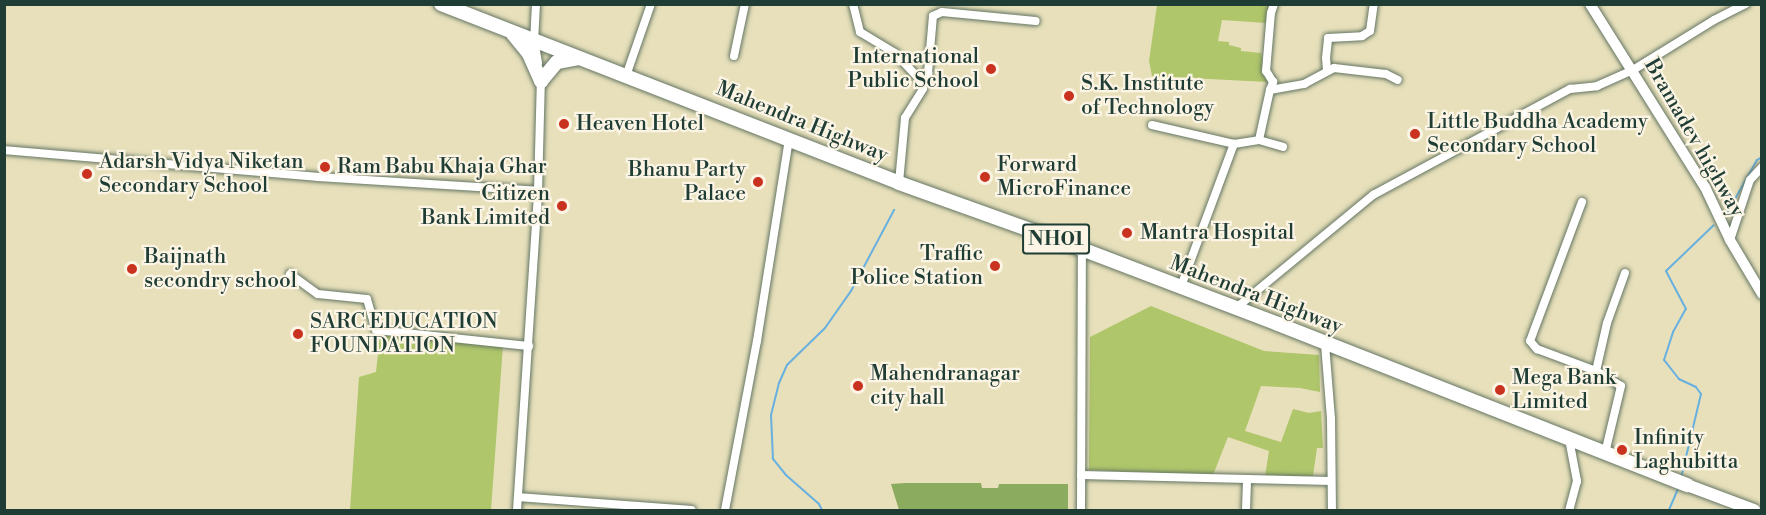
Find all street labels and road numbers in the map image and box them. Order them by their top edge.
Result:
street label: Bramadev highway [1638,54,1750,222]
street label: Mahendra Highway [712,76,892,168]
road number: NH01 [1022,222,1090,256]
street label: Mahendra Highway [1166,250,1346,340]

